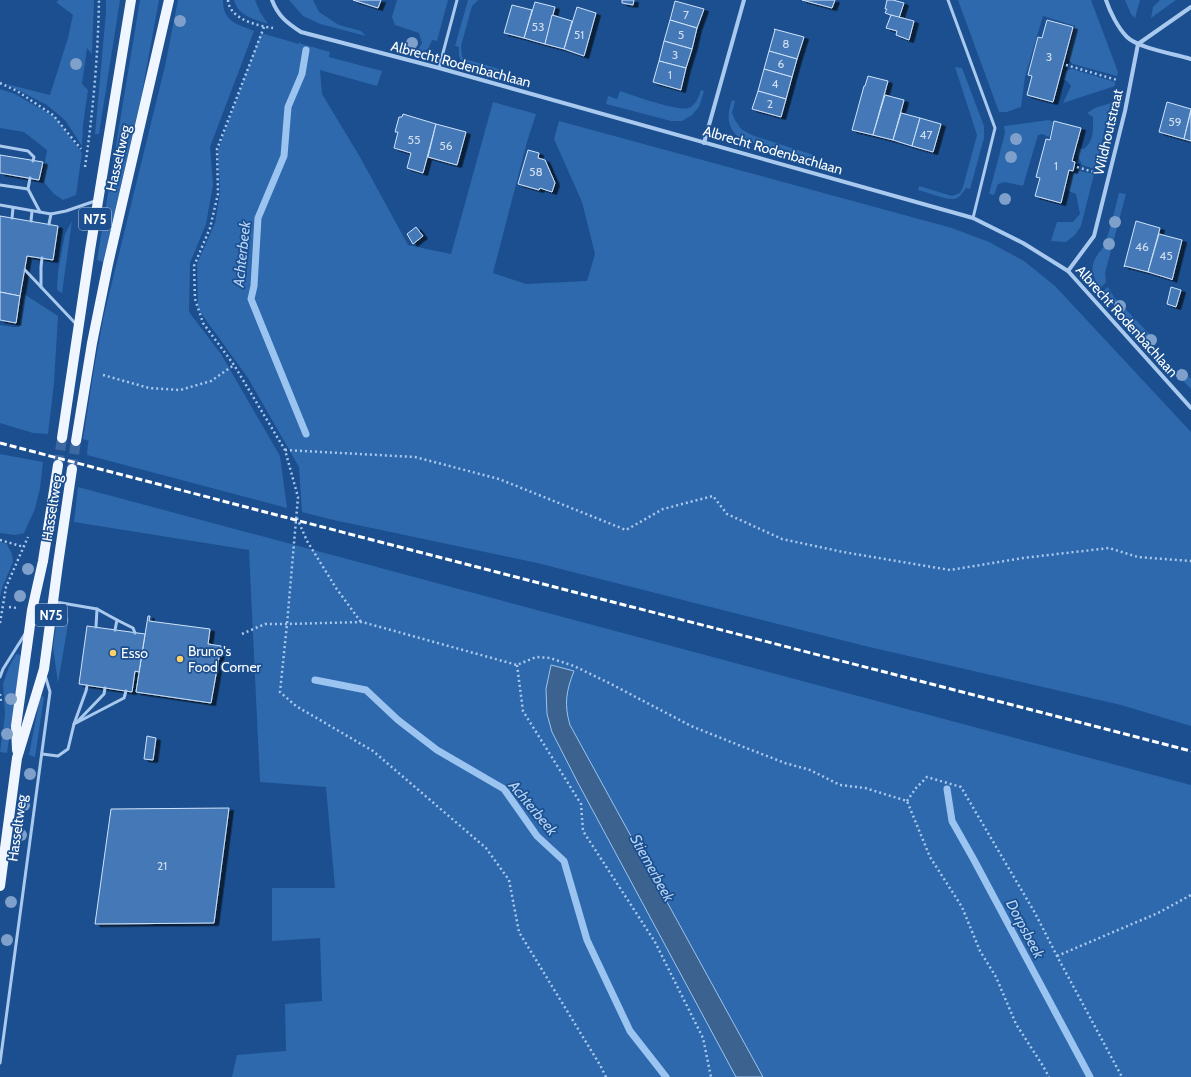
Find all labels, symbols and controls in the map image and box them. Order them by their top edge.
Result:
house number: 7 [683,7,689,22]
house number: 53 [532,19,544,34]
house number: 51 [574,27,584,42]
house number: 5 [678,27,684,42]
house number: 8 [782,36,790,51]
street label: Albrecht Rodenbachlaan [389,37,533,91]
house number: 3 [672,47,678,62]
house number: 3 [1046,49,1052,64]
house number: 6 [778,56,785,71]
house number: 1 [668,67,672,82]
house number: 4 [772,76,779,91]
street label: Wildhoutstraat [1089,87,1127,177]
house number: 2 [767,96,773,111]
house number: 59 [1168,114,1182,129]
street label: Albrecht Rodenbachlaan [701,121,845,179]
street label: Hasseltweg [102,122,135,193]
house number: 47 [920,127,932,142]
house number: 55 [408,132,420,147]
house number: 56 [439,138,453,153]
house number: 1 [1054,158,1058,173]
house number: 58 [529,164,543,179]
road number: N75 [79,208,111,230]
water label: Achterbeek [229,220,254,289]
house number: 46 [1135,239,1149,254]
house number: 45 [1159,248,1173,263]
street label: Albrecht Rodenbachlaan [1072,261,1182,381]
street label: Hasseltweg [38,472,66,543]
road number: N75 [35,604,67,626]
place label: Bruno's Food Corner [188,642,262,676]
place label: Esso [121,644,148,662]
marker: Esso [108,648,118,658]
marker: Bruno's Food Corner [175,654,185,664]
water label: Achterbeek [504,776,562,840]
street label: Hasseltweg [3,792,31,863]
water label: Stiemerbeek [626,831,678,905]
house number: 21 [157,858,167,873]
water label: Dorpsbeek [1002,897,1048,962]

